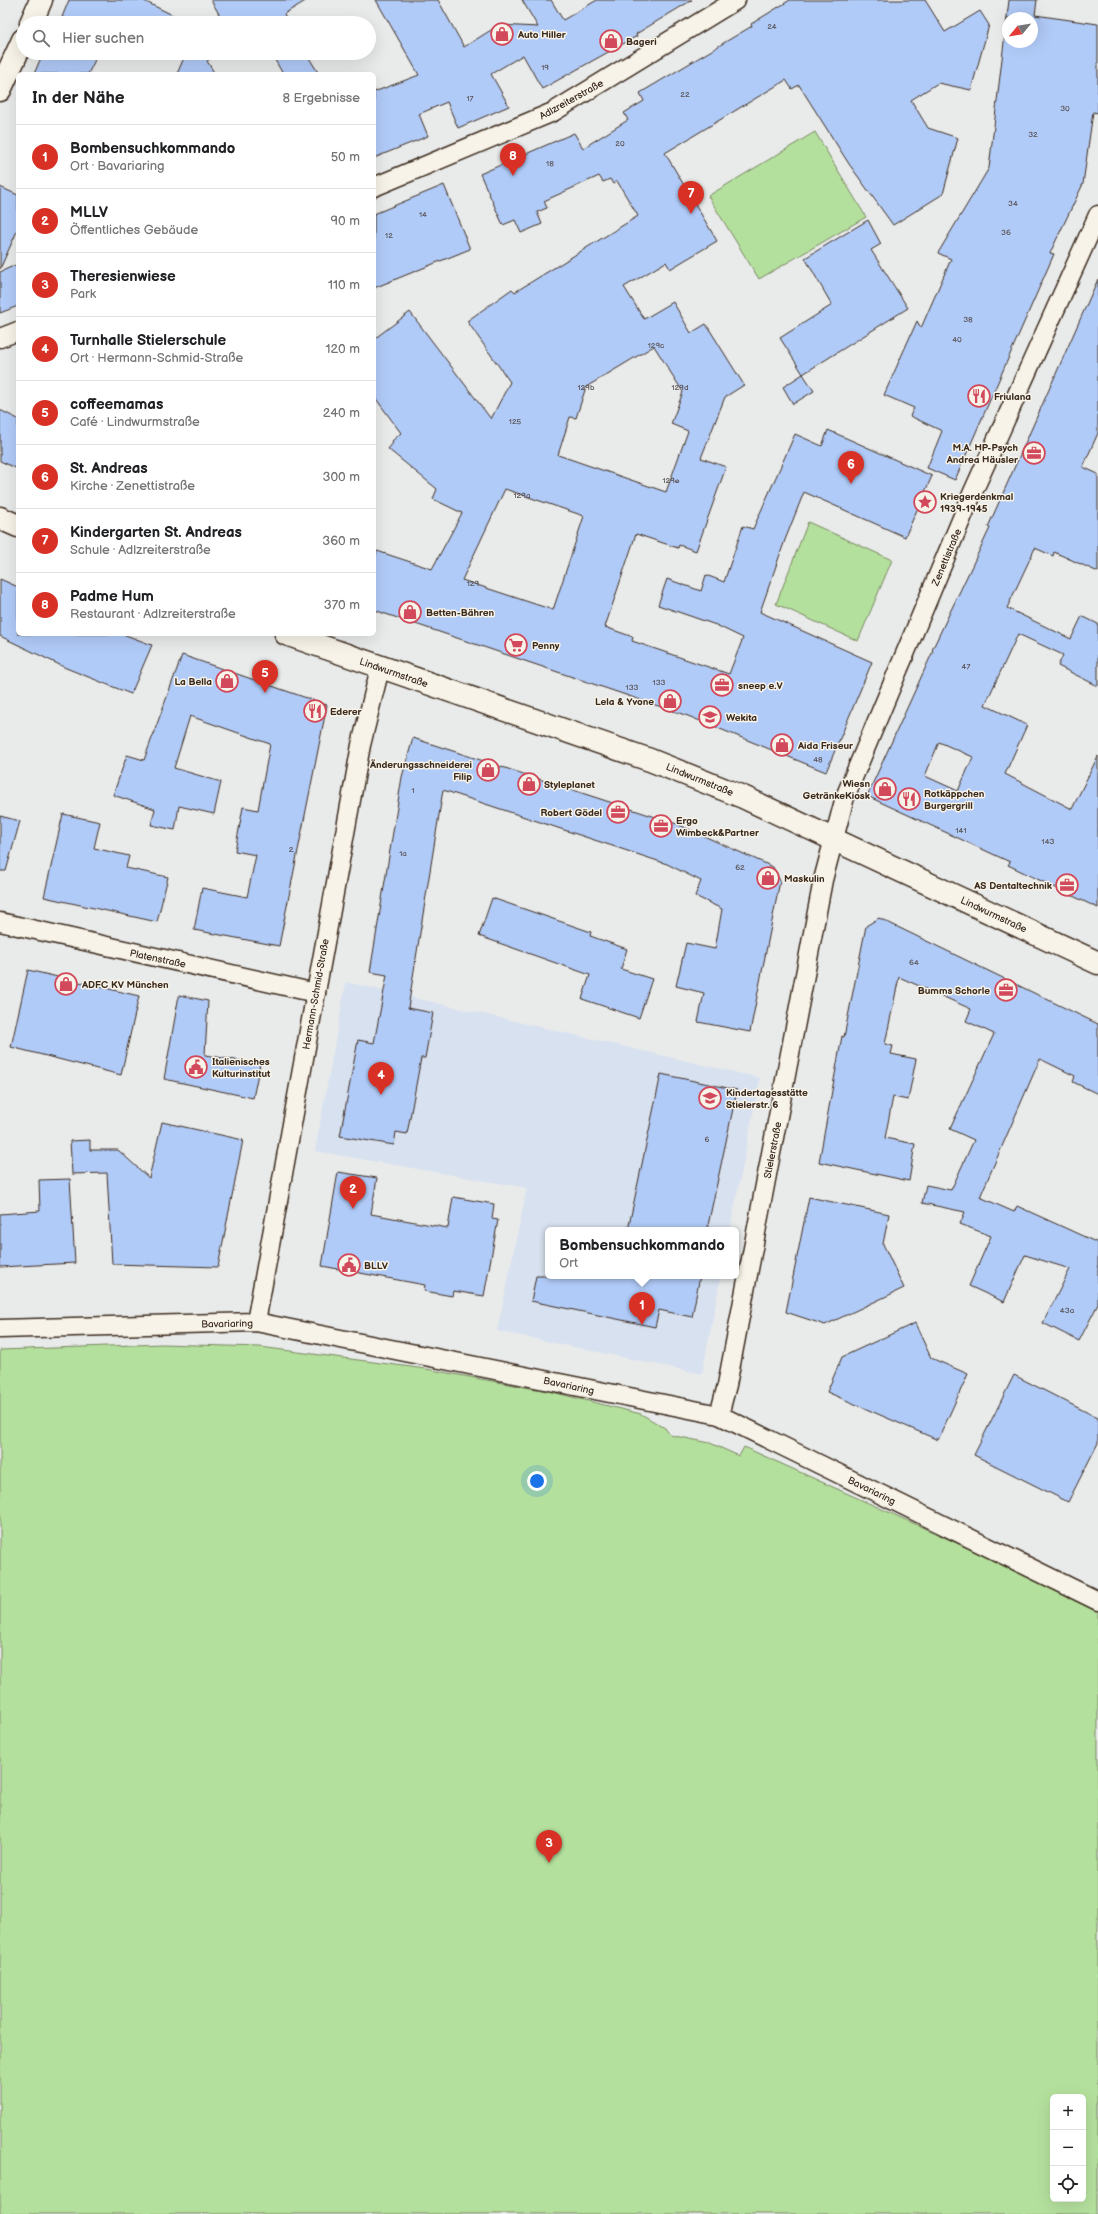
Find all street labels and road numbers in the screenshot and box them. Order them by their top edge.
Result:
street label: Adlzreiterstraße [537,77,606,122]
street label: Zenettistraße [929,527,964,589]
street label: Lindwurmstraße [358,656,430,690]
street label: Lindwurmstraße [664,761,735,799]
street label: Lindwurmstraße [958,894,1029,936]
street label: Hermann-Schmid-Straße [300,938,332,1051]
street label: Platenstraße [129,947,187,971]
street label: Stielerstraße [762,1121,784,1180]
street label: Bavariaring [201,1318,253,1330]
street label: Bavariaring [542,1375,596,1397]
street label: Bavariaring [846,1474,898,1508]

